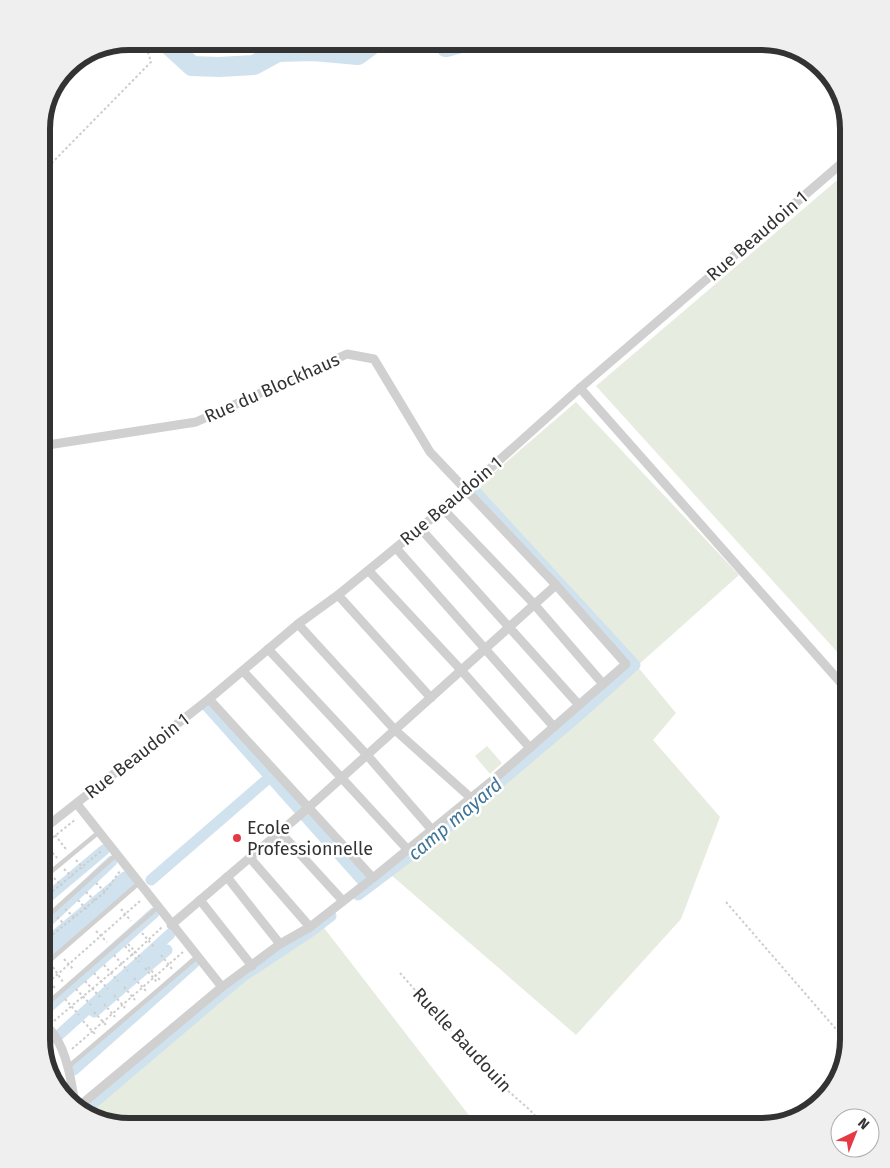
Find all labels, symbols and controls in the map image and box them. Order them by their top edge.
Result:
street label: Rue Beaudoin 1 [702,186,812,286]
street label: Rue du Blockhaus [201,348,343,428]
street label: Rue Beaudoin 1 [396,452,506,550]
street label: Rue Beaudoin 1 [80,708,194,804]
water label: camp mayard [403,773,507,865]
place label: Ecole Professionnelle [247,817,373,860]
marker: Ecole Professionnelle [231,832,243,844]
street label: Ruelle Baudouin [408,983,516,1097]
north arrow [830,1108,880,1158]
text: N [854,1114,873,1133]

